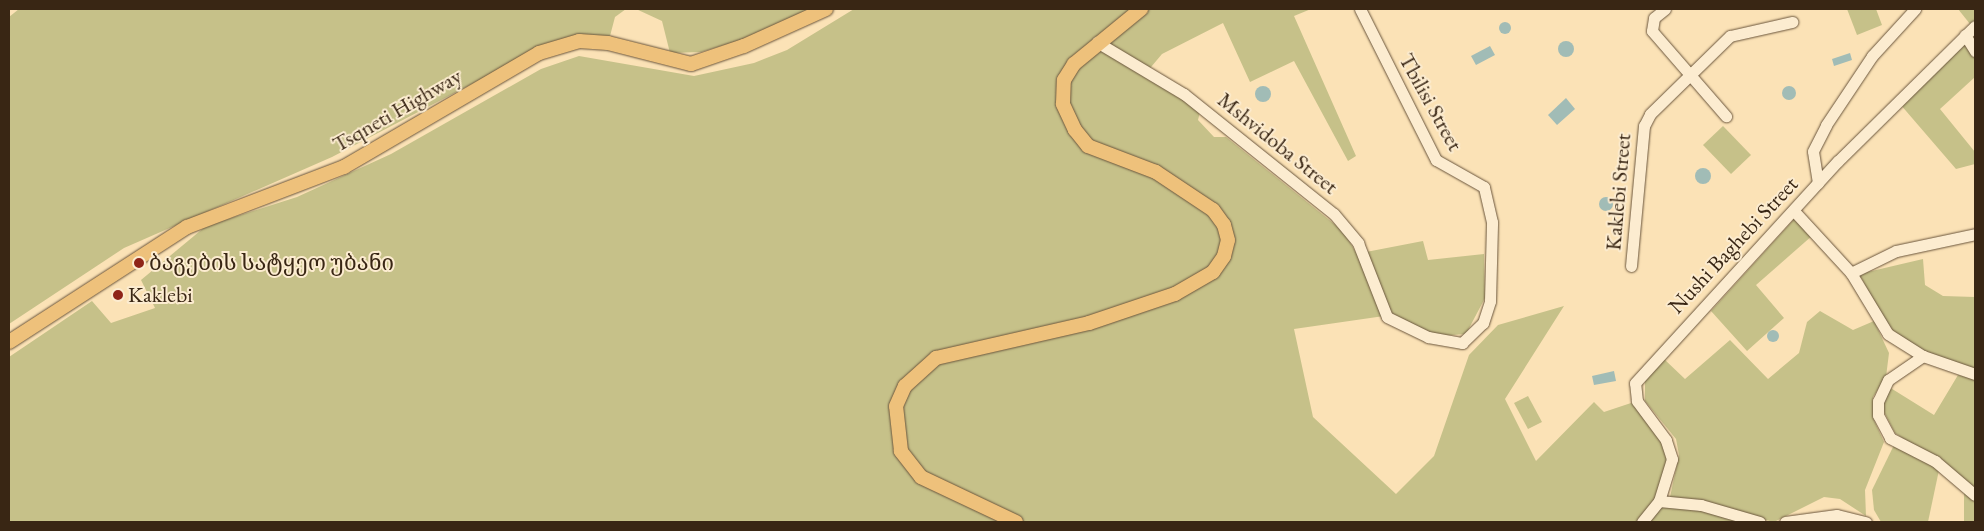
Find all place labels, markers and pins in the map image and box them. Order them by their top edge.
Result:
place label: ბაგების სატყეო უბანი [149,250,394,276]
marker: ბაგების სატყეო უბანი [133,257,145,269]
place label: Kaklebi [128,282,193,308]
marker: Kaklebi [112,289,124,301]

